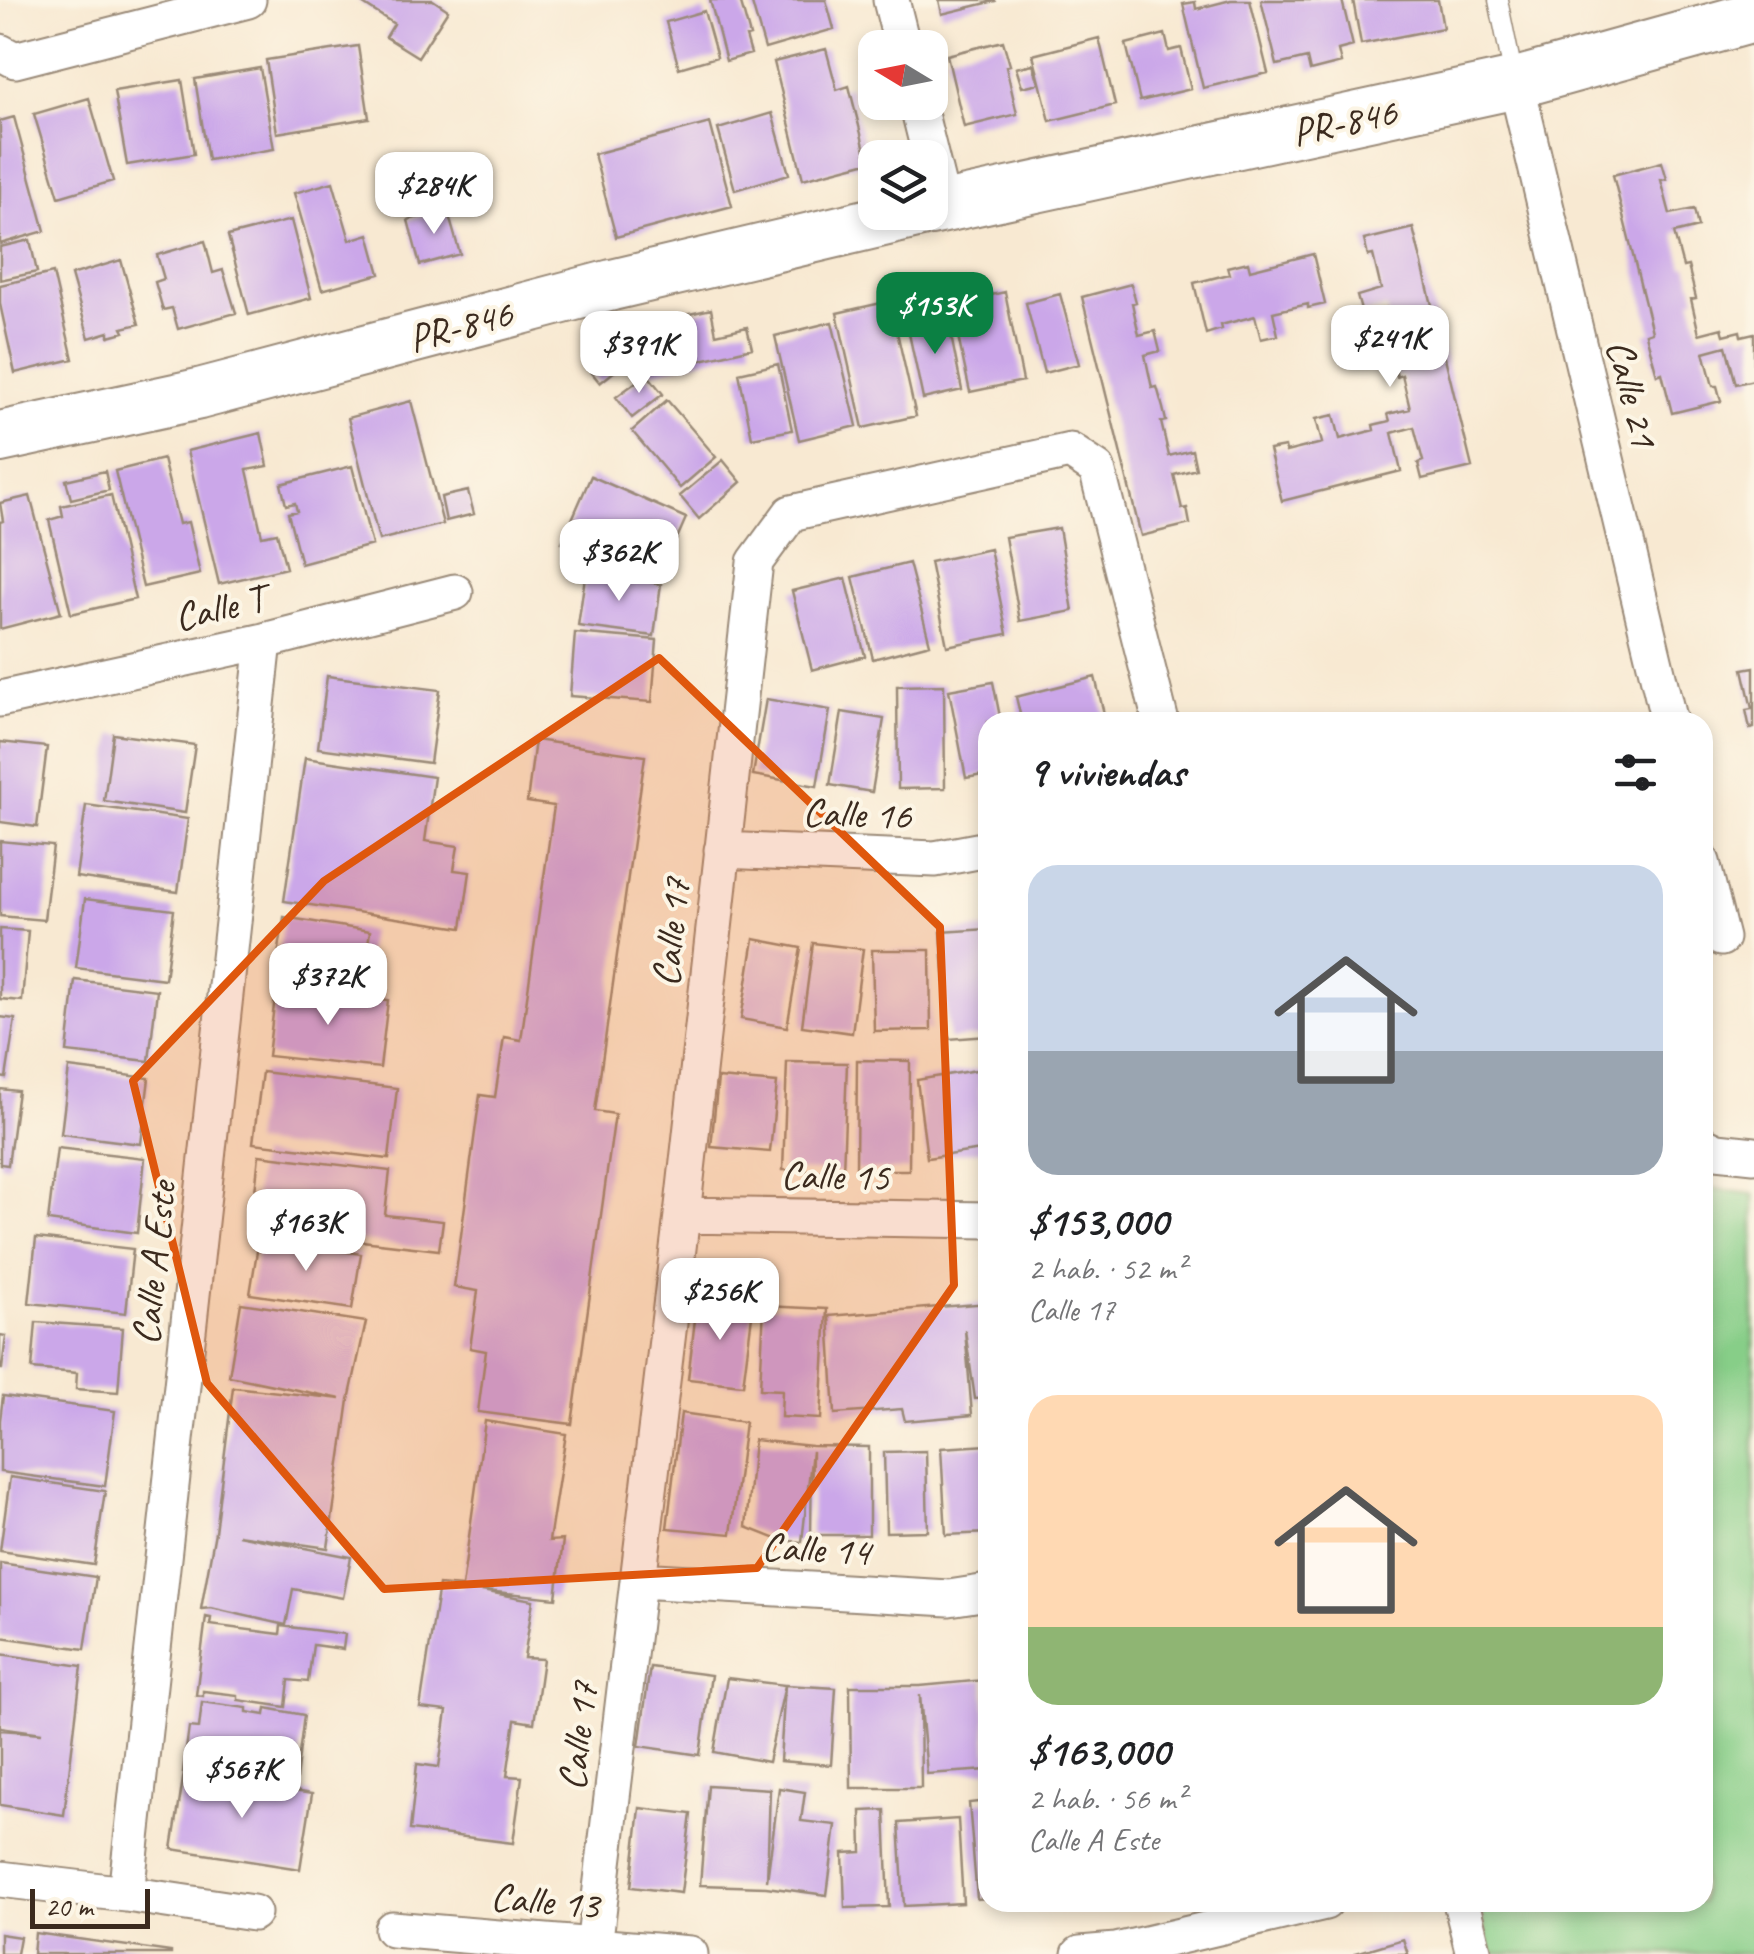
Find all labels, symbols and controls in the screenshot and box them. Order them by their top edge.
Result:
north arrow [858,30,948,120]
map controls [858,30,948,230]
street label: PR-846 [1287,86,1402,157]
button: layers [858,140,948,230]
pin: $284K [364,152,504,237]
text: $284K [397,164,471,205]
pin: $153K [865,272,1005,357]
text: $153K [898,284,972,325]
street label: PR-846 [403,288,519,364]
pin: $241K [1320,305,1460,390]
pin: $391K [569,311,709,396]
text: $241K [1353,317,1427,358]
text: $391K [602,323,676,364]
street label: Calle 21 [1595,335,1670,454]
pin: $362K [549,519,689,604]
text: $362K [582,531,656,572]
street label: Calle T [169,571,279,643]
icon: filters [1608,745,1663,800]
text: 9 viviendas [1028,746,1185,799]
street label: Calle 16 [802,787,913,841]
street label: Calle 17 [640,874,702,989]
icon: home [1256,930,1436,1110]
pin: $372K [258,943,398,1028]
text: $372K [291,955,365,996]
street label: Calle 15 [780,1150,892,1202]
street label: Calle A Este [121,1176,188,1347]
pin: $163K [236,1189,376,1274]
text: $153,000 [1028,1195,1168,1248]
text: $163K [269,1201,343,1242]
text: 2 hab. · 52 m² [1028,1248,1185,1289]
pin: $256K [650,1258,790,1343]
text: $256K [683,1270,757,1311]
text: Calle 17 [1028,1289,1115,1330]
icon: home [1256,1460,1436,1640]
street label: Calle 14 [760,1521,875,1577]
street label: Calle 17 [547,1677,610,1793]
text: $163,000 [1028,1725,1170,1778]
pin: $567K [172,1736,312,1821]
text: $567K [205,1748,279,1789]
text: 2 hab. · 56 m² [1028,1778,1185,1819]
text: Calle A Este [1028,1819,1159,1860]
street label: Calle 13 [489,1871,604,1931]
scale bar [30,1884,150,1928]
text: 20 m [45,1889,93,1924]

